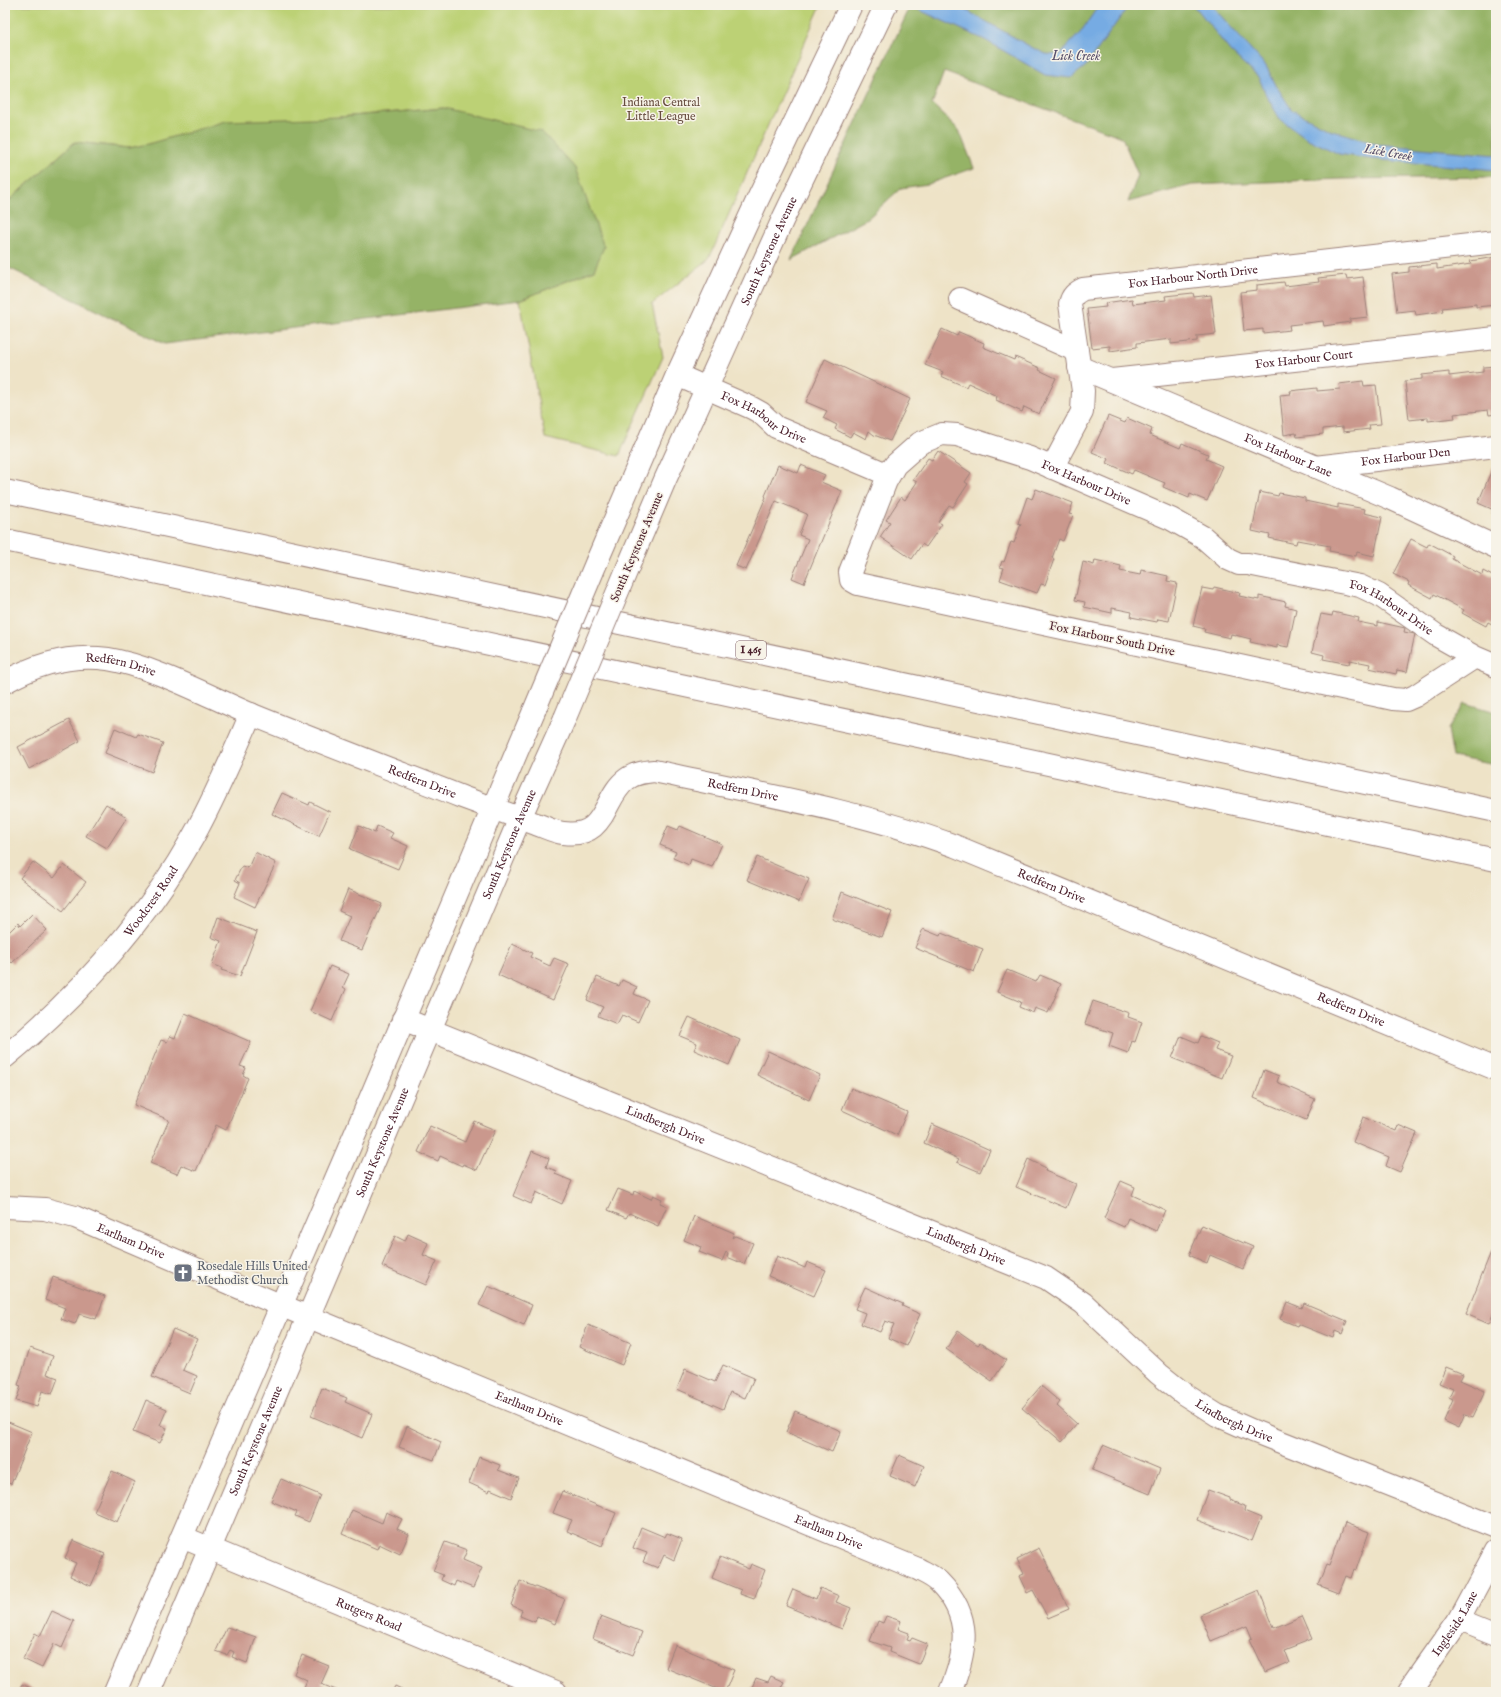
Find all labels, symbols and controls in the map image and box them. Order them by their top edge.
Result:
water label: Lick Creek [1051,48,1101,65]
park label: Indiana Central Little League [622,95,701,124]
water label: Lick Creek [1362,140,1414,166]
street label: South Keystone Avenue [737,194,800,308]
street label: Fox Harbour North Drive [1127,262,1259,291]
street label: Fox Harbour Court [1254,346,1353,372]
street label: Fox Harbour Drive [719,388,809,447]
street label: Fox Harbour Lane [1242,430,1335,480]
street label: Fox Harbour Den [1360,444,1452,469]
street label: Fox Harbour Drive [1039,456,1134,509]
street label: South Keystone Avenue [607,489,667,604]
street label: Fox Harbour Drive [1348,577,1437,639]
street label: Fox Harbour South Drive [1048,618,1177,660]
road number: I 465 [736,641,766,659]
street label: Redfern Drive [85,650,159,680]
street label: Redfern Drive [386,761,459,802]
street label: Redfern Drive [706,775,780,805]
street label: South Keystone Avenue [479,787,540,901]
street label: Woodcrest Road [120,863,182,940]
street label: Redfern Drive [1015,865,1088,907]
street label: Redfern Drive [1315,989,1388,1030]
street label: South Keystone Avenue [352,1085,412,1200]
street label: Lindbergh Drive [624,1102,708,1148]
street label: Earlham Drive [95,1220,168,1262]
street label: Lindbergh Drive [924,1223,1008,1269]
place label: Rosedale Hills United Methodist Church [197,1259,308,1288]
church icon: Rosedale Hills United Methodist Church [172,1262,194,1284]
street label: South Keystone Avenue [226,1383,286,1498]
street label: Earlham Drive [493,1387,566,1429]
street label: Lindbergh Drive [1193,1396,1276,1446]
street label: Earlham Drive [792,1511,866,1553]
street label: Ingleside Lane [1428,1588,1481,1659]
street label: Rutgers Road [333,1594,404,1635]

